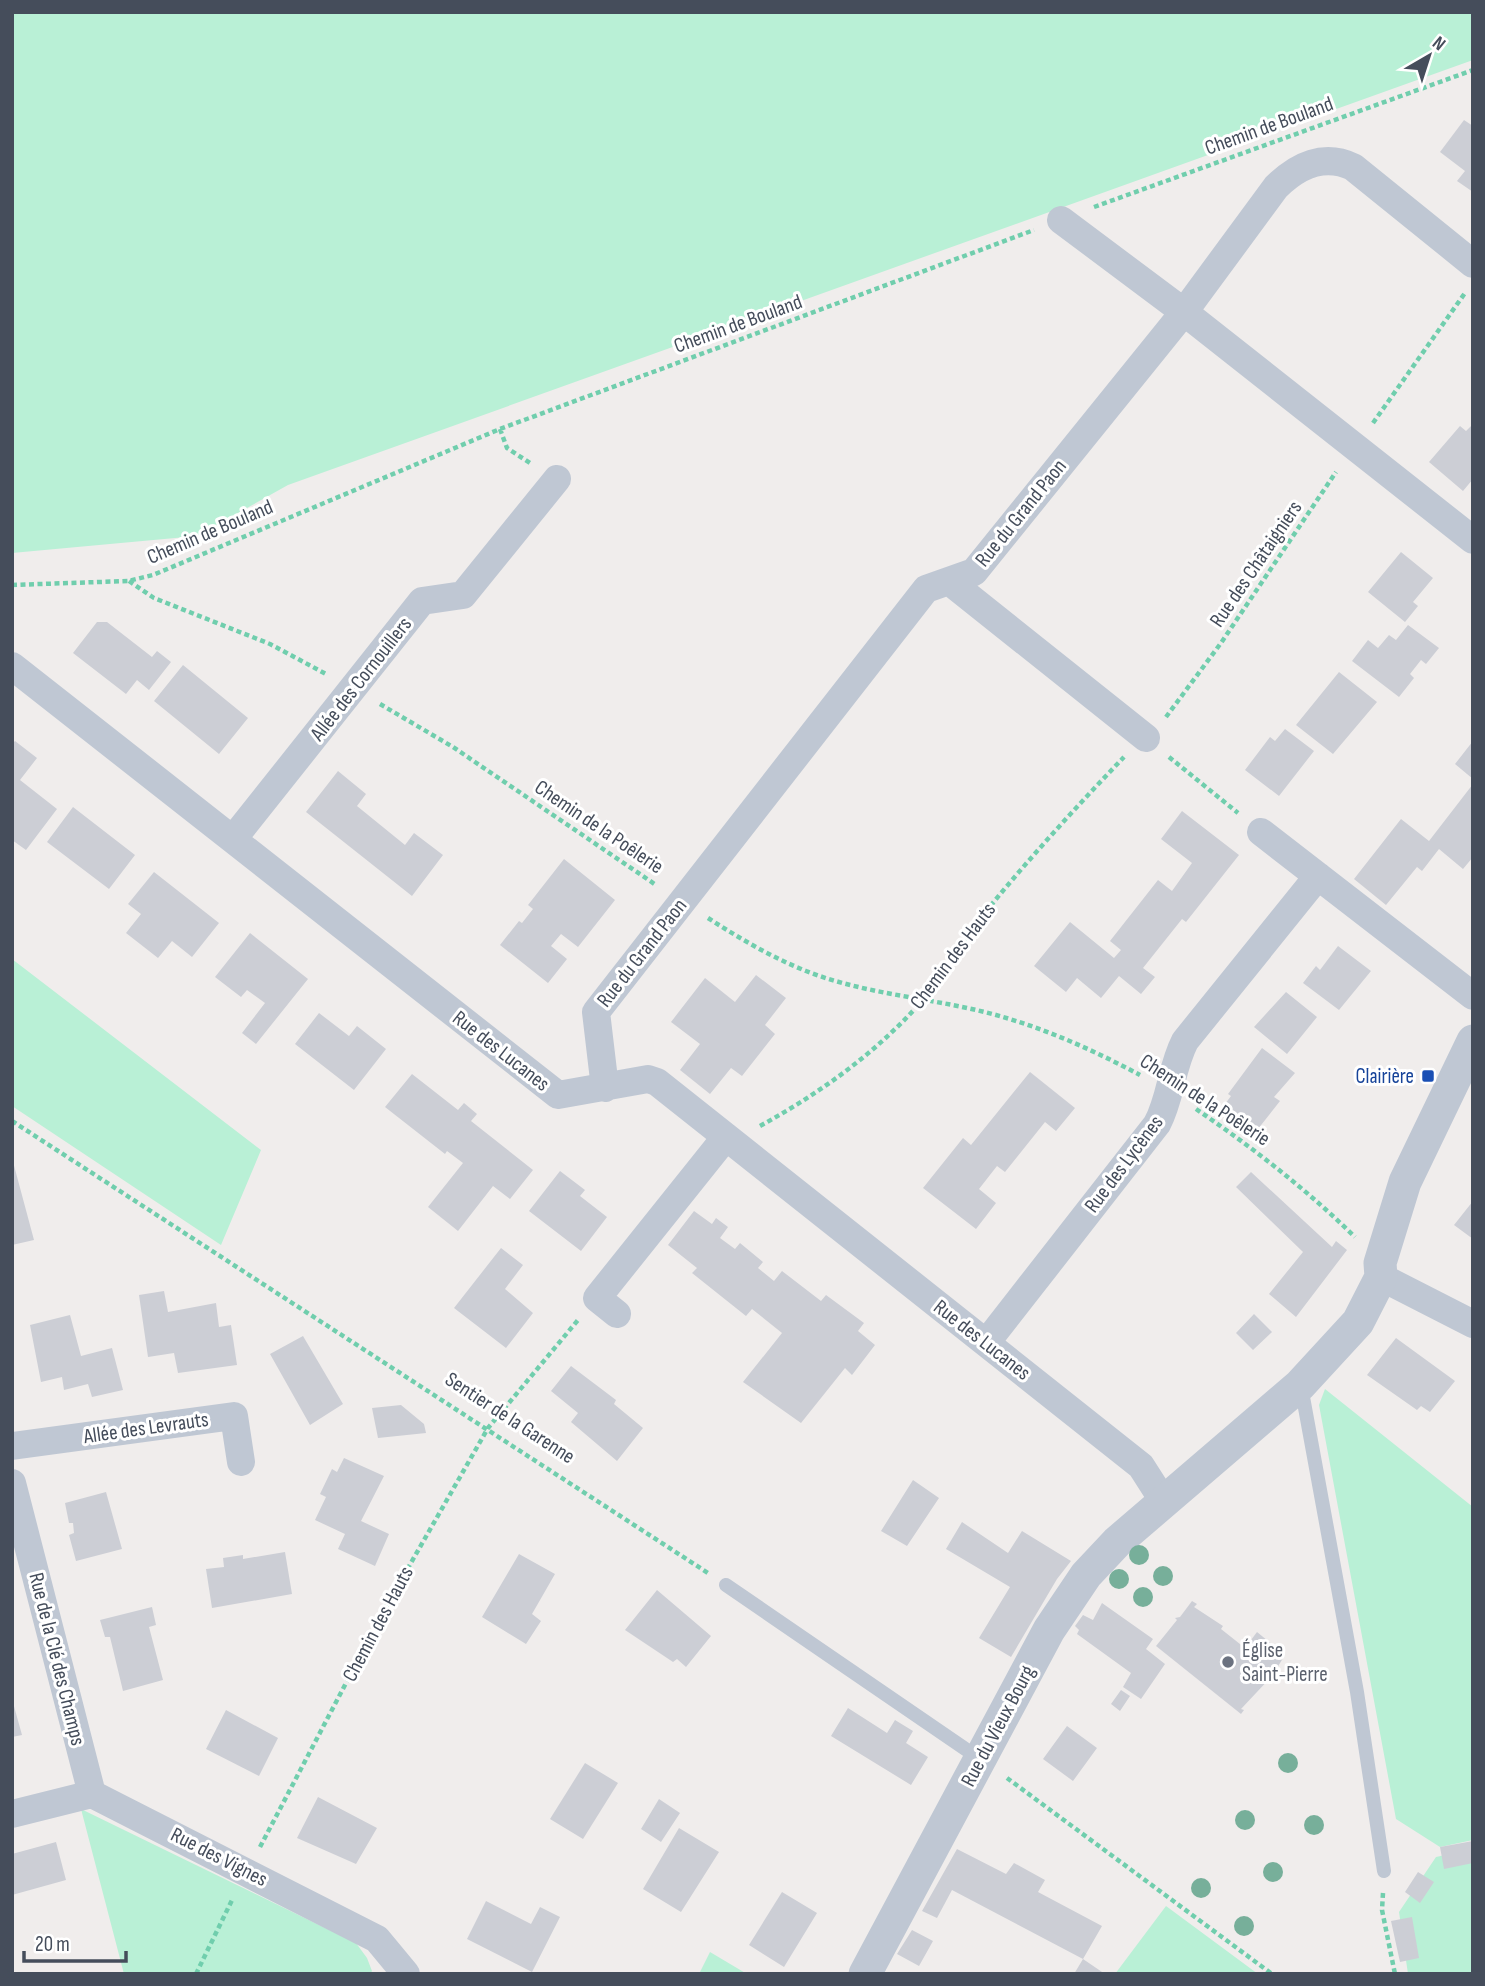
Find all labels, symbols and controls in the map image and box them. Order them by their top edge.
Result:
north arrow [1394,21,1464,91]
text: N [1428,32,1450,56]
street label: Chemin de Bouland [1202,91,1336,161]
street label: Chemin de Bouland [671,289,805,359]
street label: Rue du Grand Paon [970,454,1072,572]
street label: Chemin de Bouland [143,494,277,570]
street label: Rue des Châtaigniers [1205,496,1307,632]
street label: Allée des Cornouillers [304,612,417,747]
street label: Chemin de la Poêlerie [530,775,668,879]
street label: Rue du Grand Paon [592,894,692,1012]
street label: Chemin des Hauts [905,898,1001,1014]
street label: Rue des Lucanes [448,1005,554,1097]
street label: Chemin de la Poêlerie [1135,1049,1275,1151]
place label: Clairière [1355,1064,1414,1089]
marker: Clairière [1420,1068,1436,1084]
street label: Rue des Lycènes [1079,1110,1169,1218]
street label: Rue des Lucanes [929,1294,1035,1386]
street label: Sentier de la Garenne [440,1367,580,1469]
street label: Allée des Levrauts [81,1407,210,1449]
street label: Chemin des Hauts [337,1562,419,1686]
street label: Rue de la Clé des Champs [23,1570,91,1748]
place label: Église Saint-Pierre [1242,1638,1328,1687]
marker: Église Saint-Pierre [1220,1654,1236,1670]
street label: Rue du Vieux Bourg [956,1661,1040,1791]
street label: Rue des Vignes [167,1822,271,1892]
scale bar [24,1920,126,1964]
text: 20 m [35,1932,70,1957]

